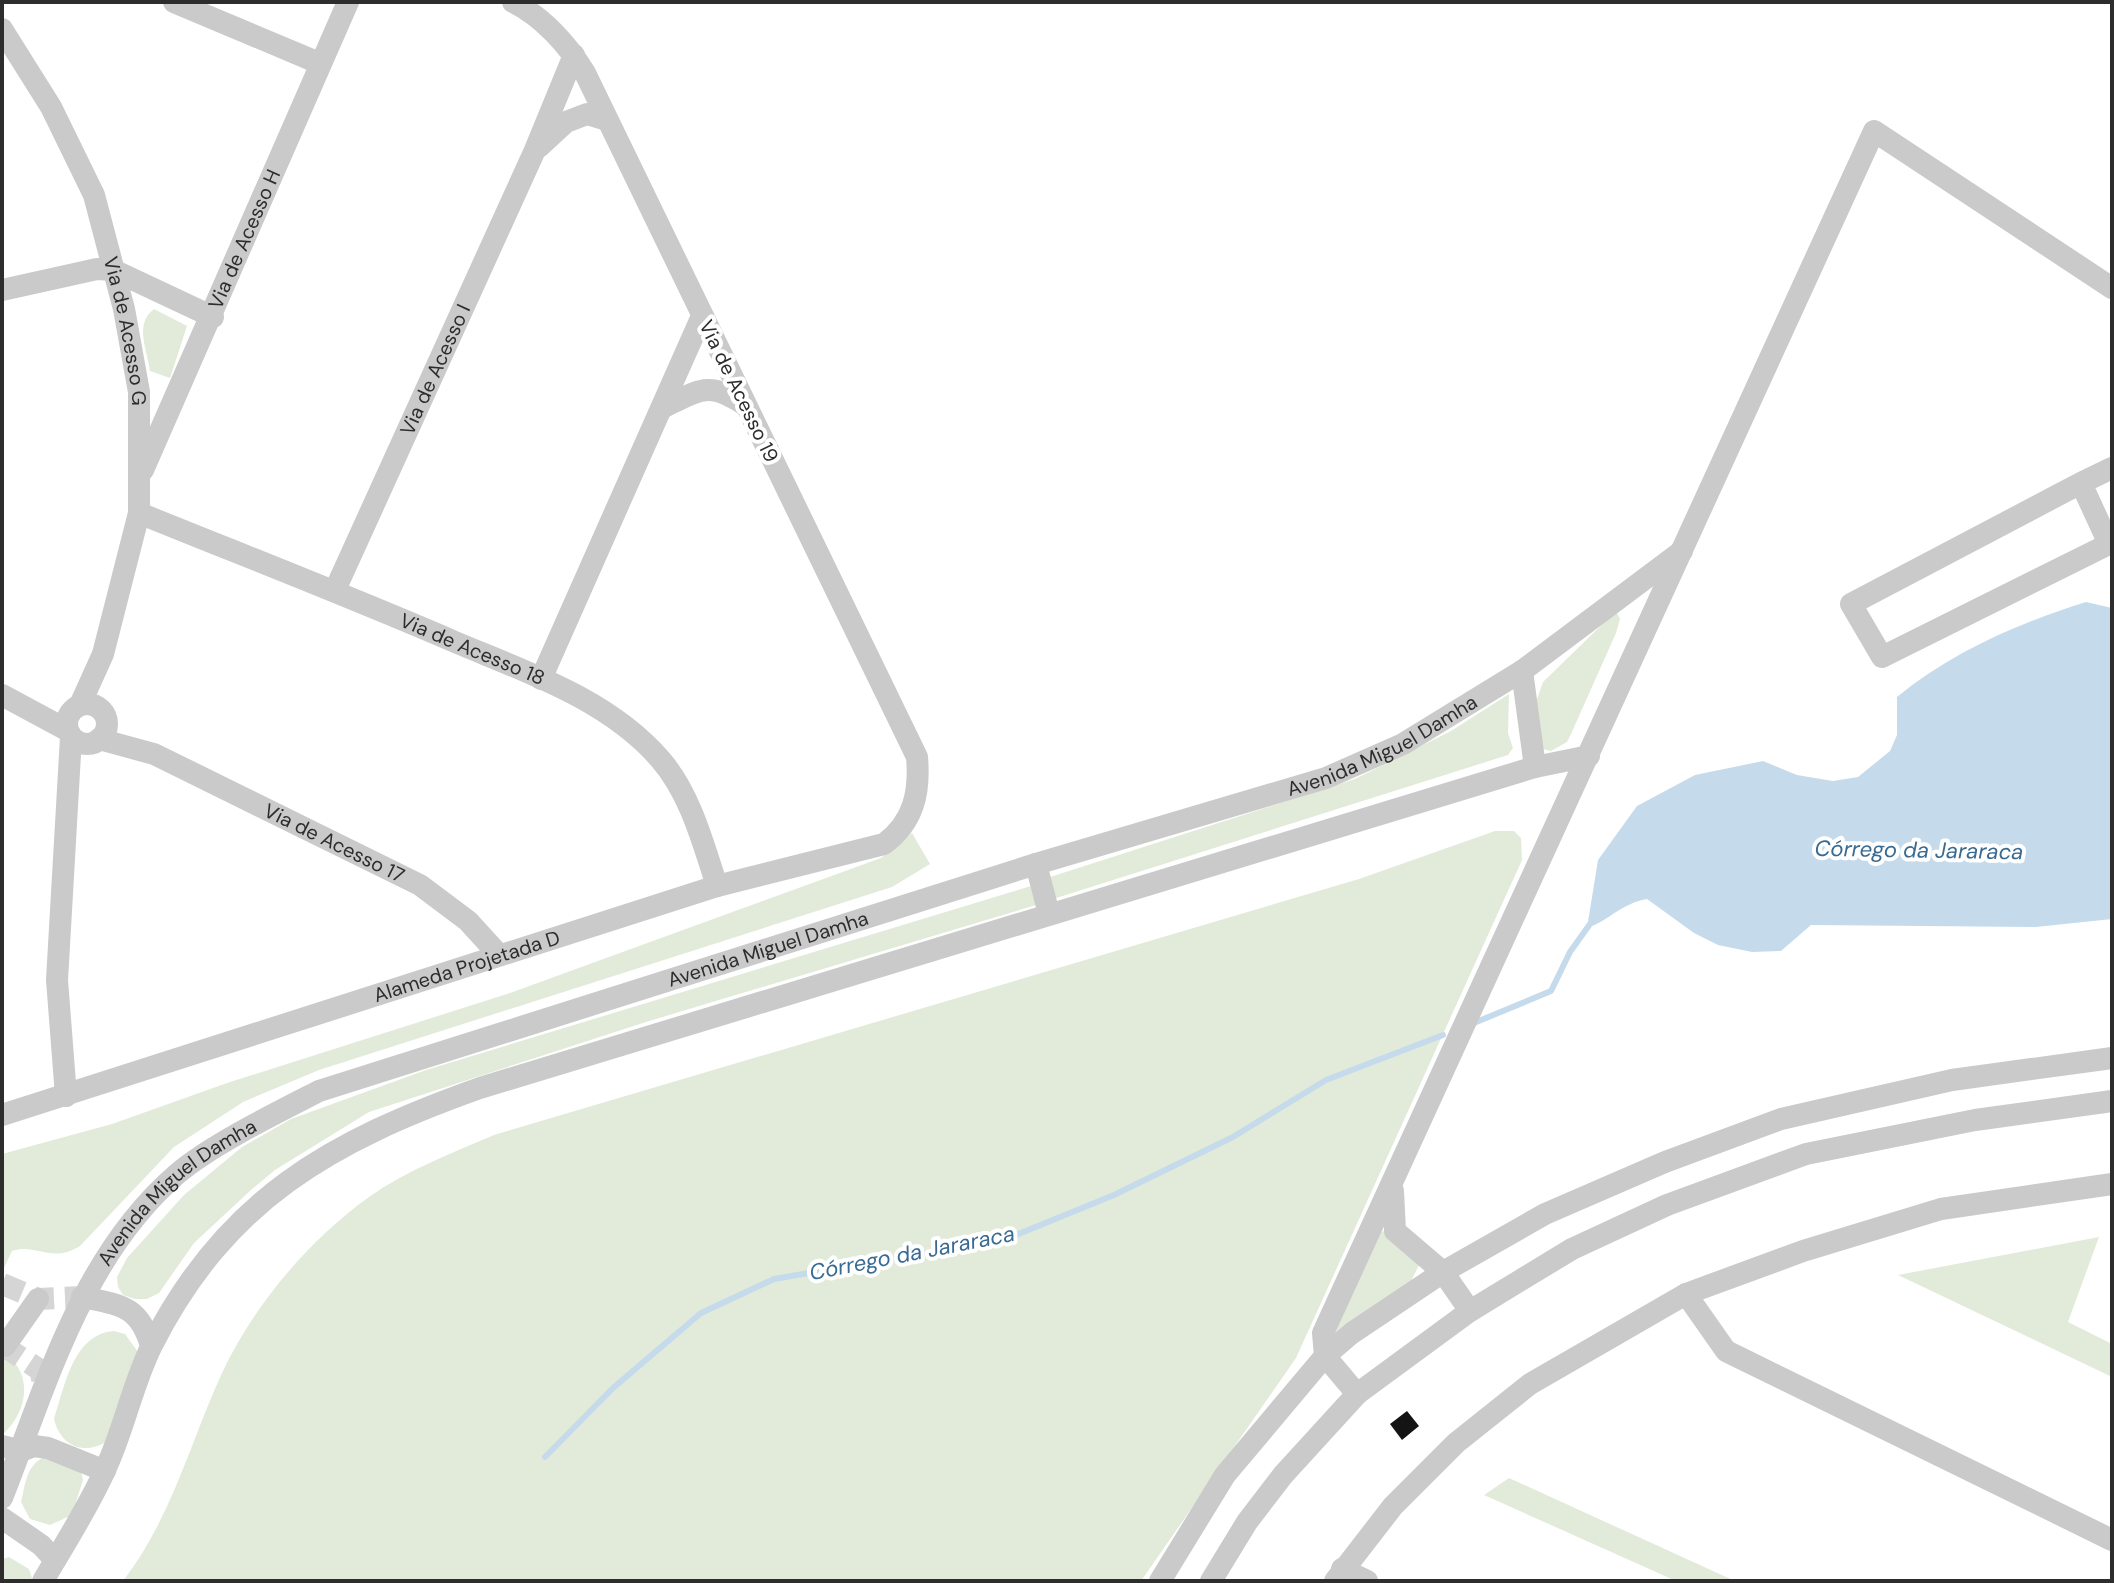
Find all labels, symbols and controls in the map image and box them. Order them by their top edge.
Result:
street label: Via de Acesso H [202,165,286,313]
street label: Via de Acesso G [98,254,152,406]
street label: Via de Acesso I [394,300,476,439]
street label: Via de Acesso 19 [693,316,785,466]
street label: Via de Acesso 18 [396,607,549,691]
street label: Avenida Miguel Damha [1284,689,1482,802]
street label: Via de Acesso 17 [260,797,409,888]
water label: Córrego da Jararaca [1814,834,2024,866]
street label: Avenida Miguel Damha [664,905,871,993]
street label: Alameda Projetada D [370,924,563,1008]
street label: Avenida Miguel Damha [92,1113,261,1270]
water label: Córrego da Jararaca [807,1219,1017,1287]

